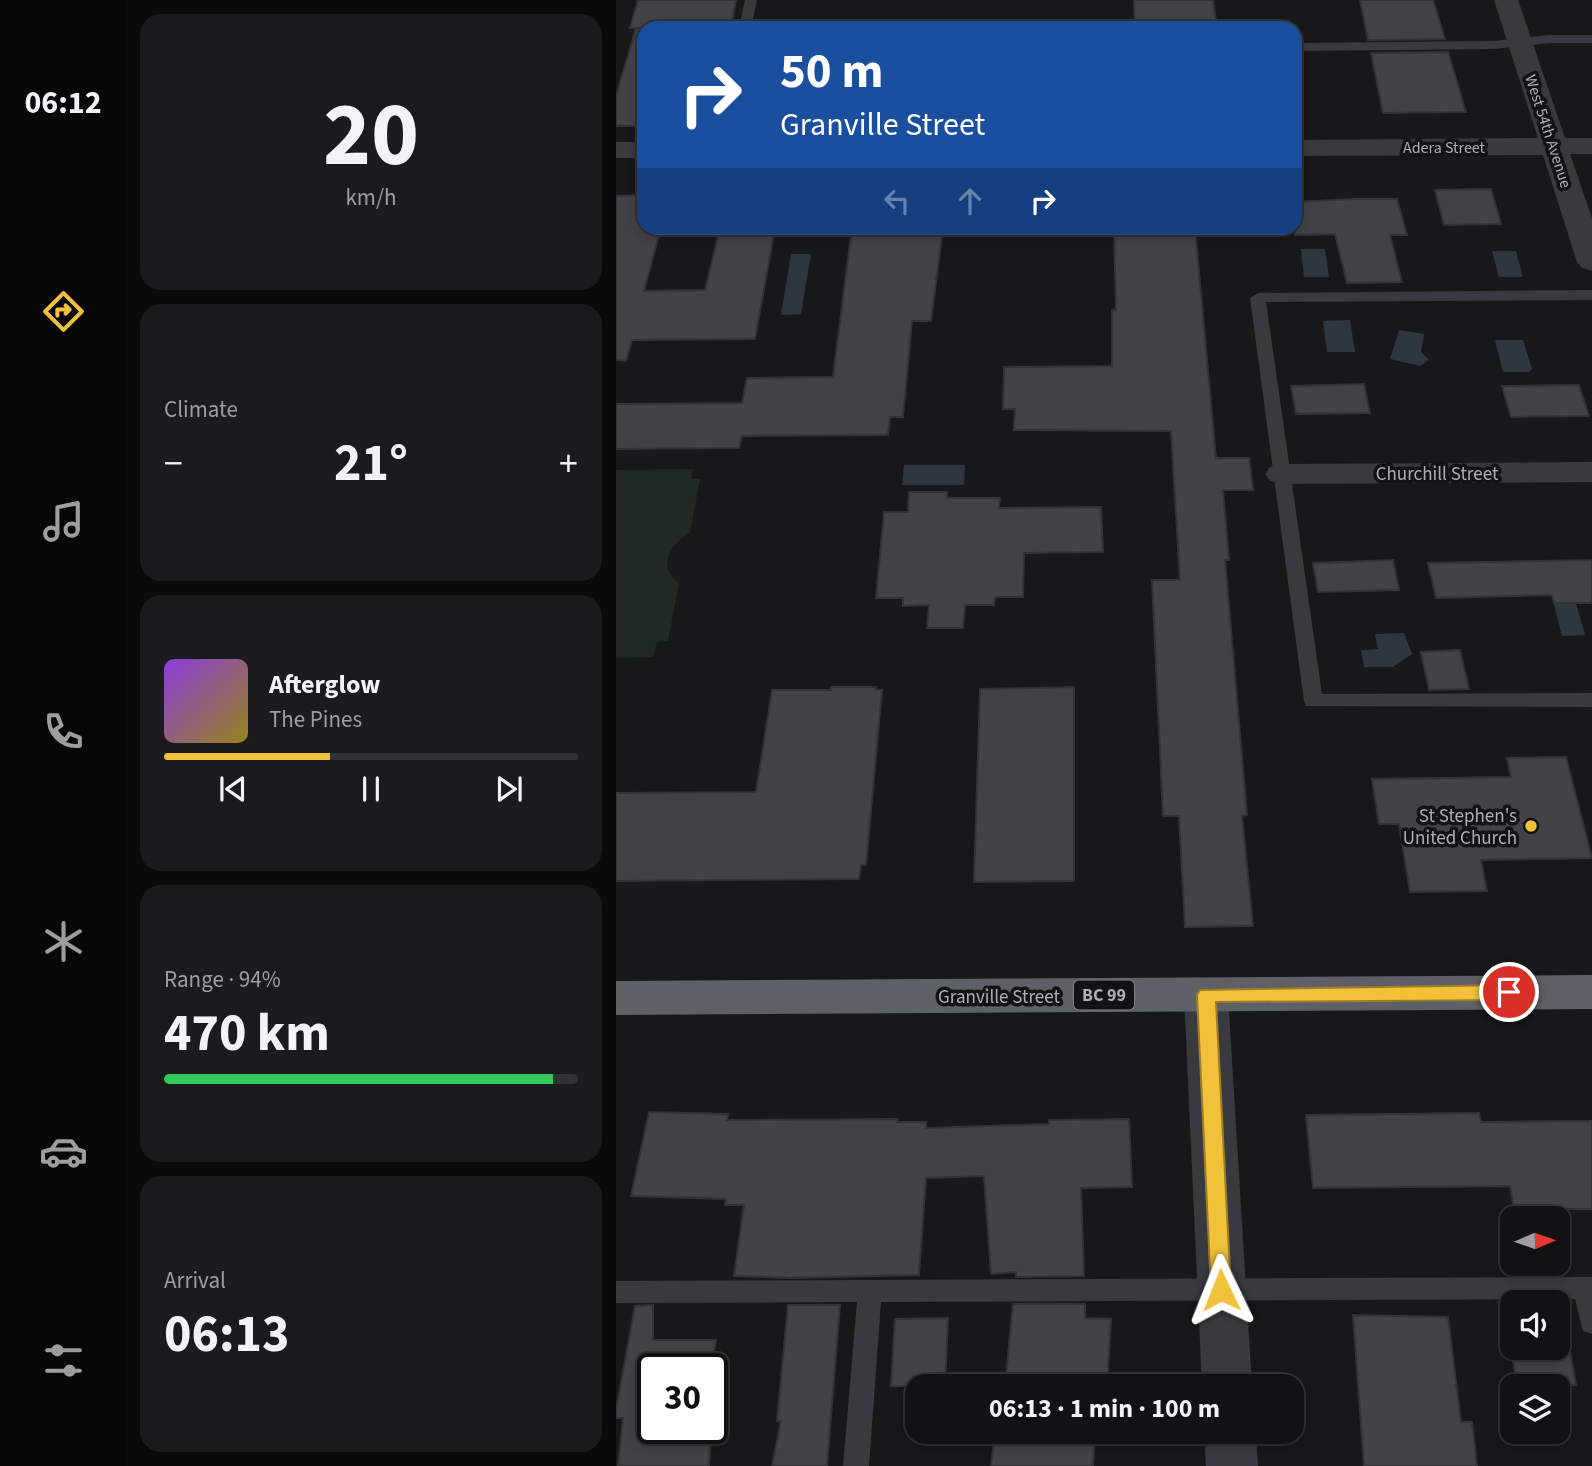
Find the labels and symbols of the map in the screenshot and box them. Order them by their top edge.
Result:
street label: West 54th Avenue [1519,72,1577,191]
street label: Adera Street [1403,137,1486,159]
street label: Churchill Street [1376,461,1499,488]
place label: St Stephen's United Church [1403,803,1517,852]
marker: St Stephen's United Church [1523,818,1539,834]
pin [1479,962,1539,1022]
road number: BC 99 [1074,980,1134,1010]
street label: Granville Street [938,984,1061,1011]
north arrow [1500,1206,1570,1276]
position arrow [1184,1253,1258,1327]
speed limit sign: 30 [637,1353,728,1444]

